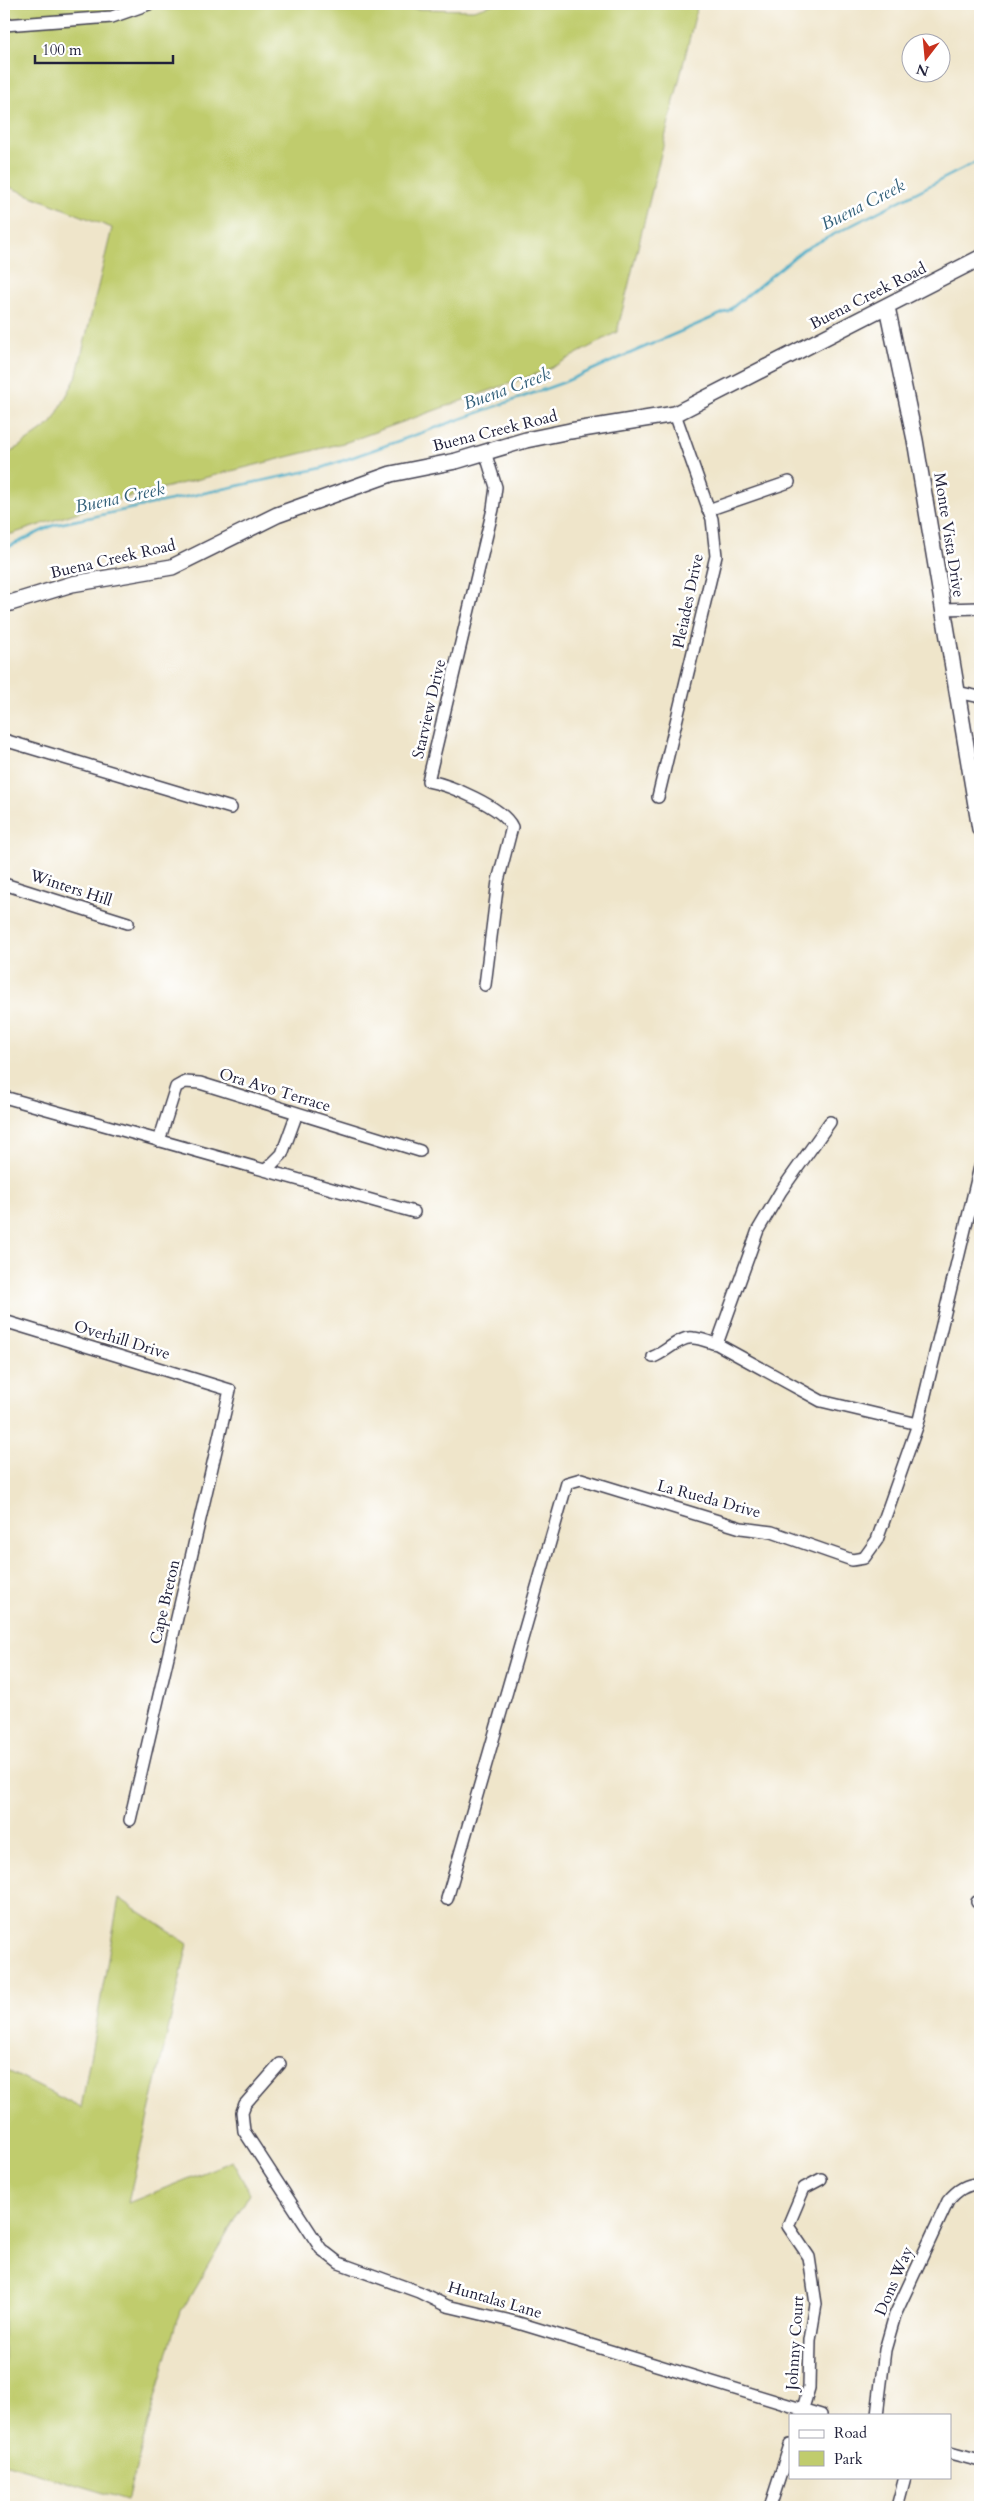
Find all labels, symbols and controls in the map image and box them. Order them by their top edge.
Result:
scale bar [35,32,172,64]
north arrow [902,32,952,82]
text: 100 m [42,40,82,60]
text: N [914,59,931,81]
water label: Buena Creek [817,173,909,237]
street label: Buena Creek Road [806,257,930,335]
water label: Buena Creek [460,362,554,416]
street label: Buena Creek Road [430,405,560,457]
street label: Monte Vista Drive [928,471,970,599]
water label: Buena Creek [73,476,167,520]
street label: Buena Creek Road [48,534,178,584]
street label: Pleiades Drive [667,552,709,650]
street label: Starview Drive [407,657,451,761]
street label: Winters Hill [26,864,115,912]
street label: Ora Avo Terrace [217,1063,333,1117]
street label: Overhill Drive [71,1315,173,1365]
street label: La Rueda Drive [655,1475,763,1523]
street label: Cape Breton [145,1558,185,1646]
street label: Dons Way [870,2242,919,2319]
street label: Huntalas Lane [445,2276,545,2324]
street label: Johnny Court [781,2295,809,2393]
legend [789,2414,952,2478]
text: Road [834,2423,867,2443]
text: Park [834,2449,863,2469]

